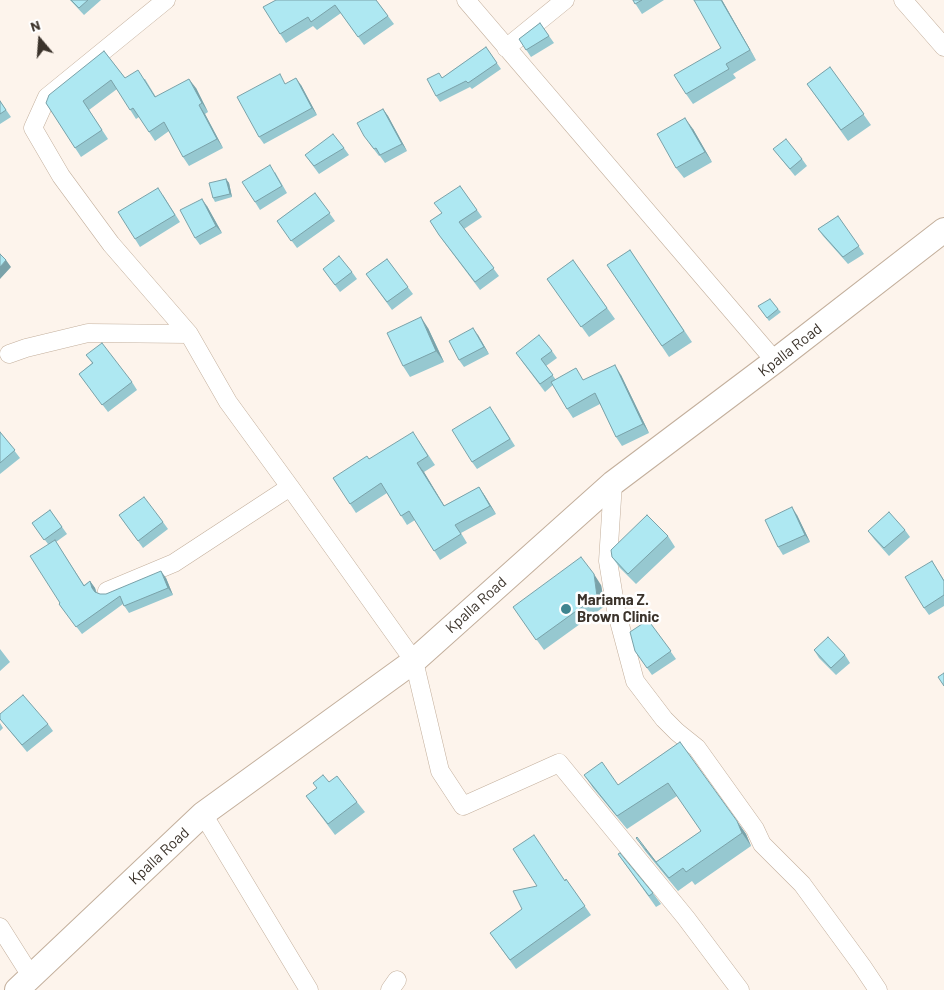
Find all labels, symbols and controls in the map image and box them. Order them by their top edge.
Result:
north arrow [15,15,65,65]
text: N [28,16,42,35]
street label: Kpalla Road [755,320,825,380]
street label: Kpalla Road [442,573,510,637]
place label: Mariama Z. Brown Clinic [577,591,659,626]
marker: Mariama Z. Brown Clinic [559,602,573,616]
street label: Kpalla Road [125,824,193,888]

